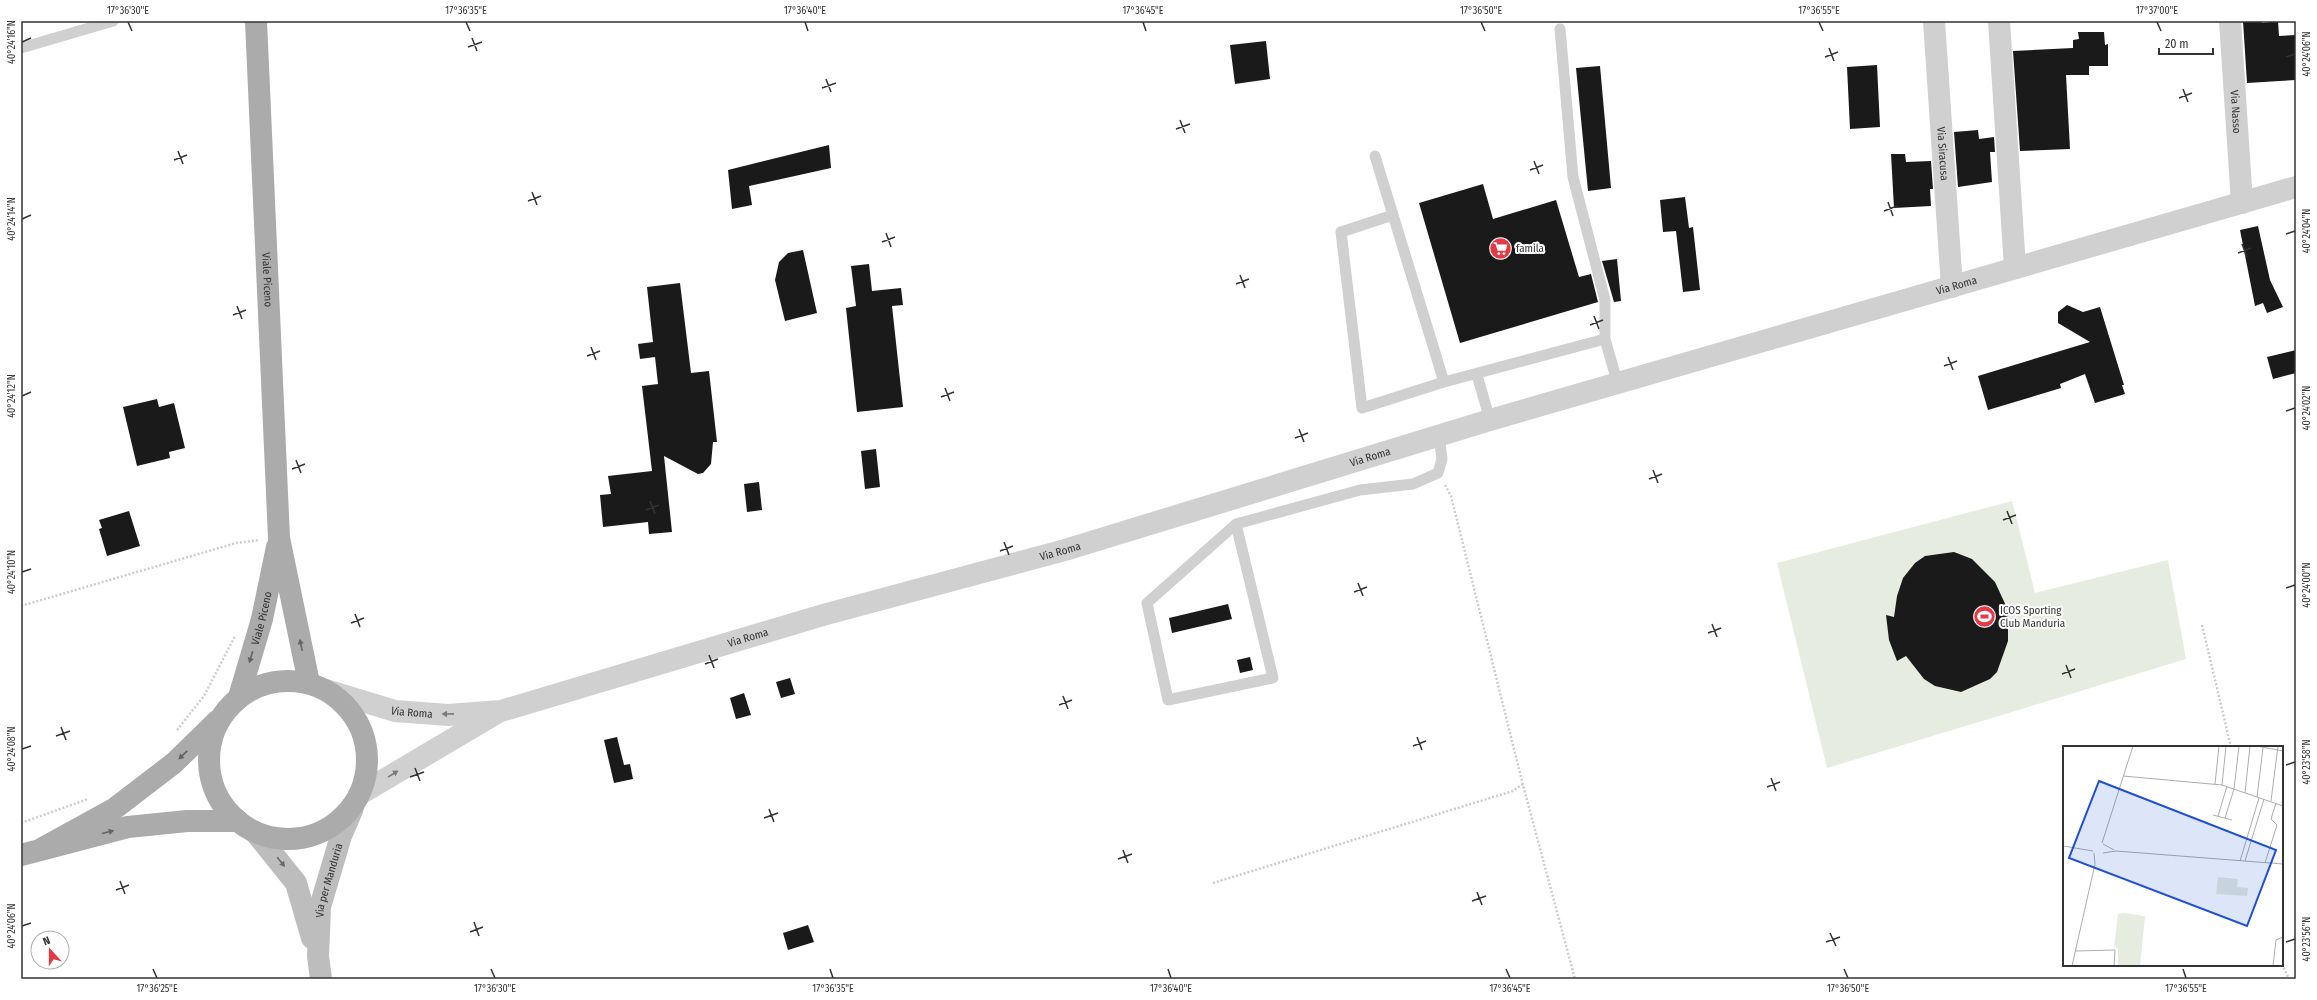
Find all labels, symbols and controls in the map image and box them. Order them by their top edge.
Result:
text: 17°36'30"E [107,5,149,17]
text: 17°36'35"E [445,5,487,17]
text: 17°36'40"E [784,5,826,17]
text: 17°36'45"E [1122,5,1164,17]
text: 17°36'50"E [1460,5,1502,17]
text: 17°36'55"E [1798,5,1840,17]
text: 17°37'00"E [2136,5,2178,17]
text: 40°24'16"N [6,20,18,64]
scale bar [2159,30,2213,56]
text: 40°24'06"N [2301,31,2313,77]
text: 20 m [2165,37,2189,51]
street label: Via Nasso [2228,90,2243,134]
street label: Via Siracusa [1934,126,1951,181]
text: 40°24'14"N [6,197,18,241]
text: 40°24'04"N [2301,209,2313,253]
supermarket icon: famila [1488,235,1514,261]
place label: famila [1516,242,1544,255]
street label: Viale Piceno [259,252,275,308]
street label: Via Roma [1935,274,1979,298]
text: 40°24'12"N [6,374,18,418]
text: 40°24'02"N [2301,386,2313,430]
street label: Via Roma [1348,445,1392,470]
street label: Via Roma [1038,540,1082,563]
text: 40°24'10"N [6,550,18,594]
text: 40°24'00"N [2301,562,2313,608]
street label: Viale Piceno [249,590,275,647]
sports icon: ICOS Sporting Club Manduria [1971,603,1997,629]
place label: ICOS Sporting Club Manduria [2000,604,2065,630]
street label: Via Roma [726,626,770,650]
one-way arrow [298,639,304,651]
one-way arrow [248,652,254,664]
street label: Via Roma [389,704,433,721]
one-way arrow [441,711,454,717]
text: 40°24'08"N [6,726,18,772]
text: 40°23'58"N [2301,740,2313,784]
inset map [2063,746,2283,966]
one-way arrow [178,750,188,759]
one-way arrow [387,770,399,777]
one-way arrow [102,829,114,835]
street label: Via per Manduria [314,842,345,918]
one-way arrow [276,857,285,867]
text: 40°24'06"N [6,903,18,949]
text: 40°23'56"N [2301,917,2313,961]
north arrow [30,930,70,970]
text: N [41,934,52,948]
text: 17°36'25"E [136,983,178,995]
text: 17°36'30"E [474,983,516,995]
text: 17°36'35"E [812,983,854,995]
text: 17°36'40"E [1150,983,1192,995]
text: 17°36'45"E [1489,983,1531,995]
text: 17°36'50"E [1827,983,1869,995]
text: 17°36'55"E [2165,983,2207,995]

